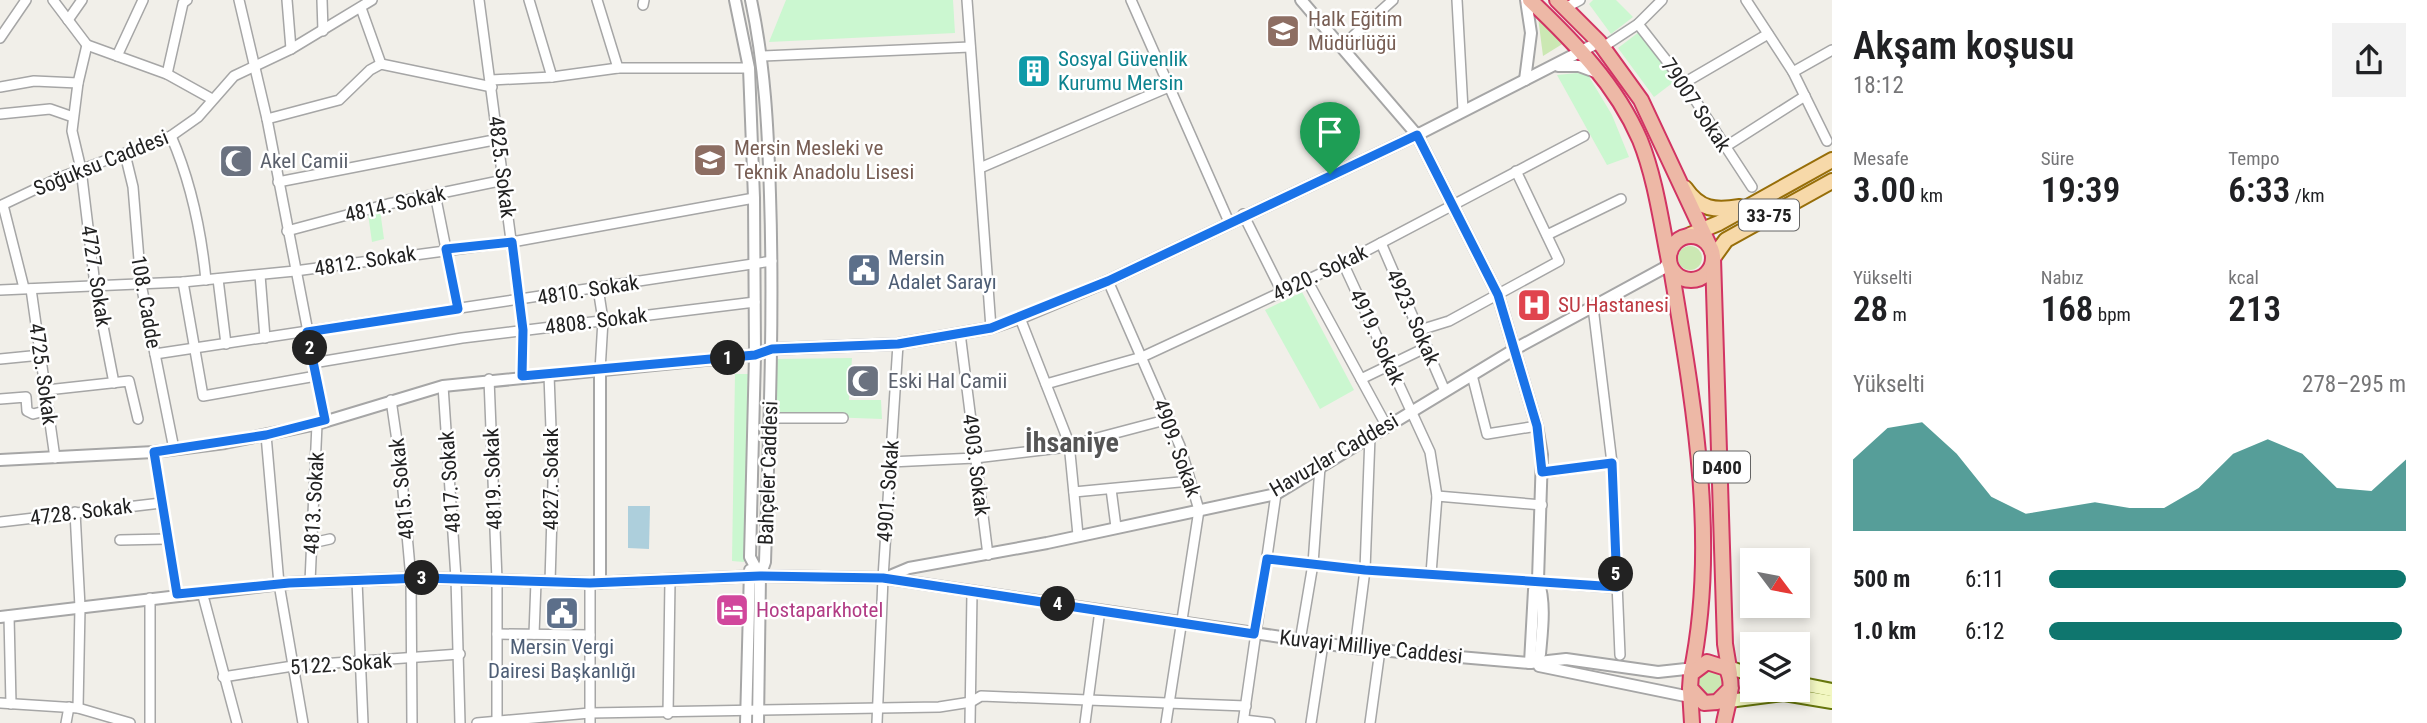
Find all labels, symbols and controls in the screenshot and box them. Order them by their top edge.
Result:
place label: Halk Eğitim Müdürlüğü [1308,7,1402,55]
school or university icon: Halk Eğitim Müdürlüğü [1264,12,1302,50]
button: share [2332,23,2406,97]
text: Akşam koşusu [1853,24,2074,68]
place label: Sosyal Güvenlik Kurumu Mersin [1058,47,1188,95]
building icon: Sosyal Güvenlik Kurumu Mersin [1015,52,1053,90]
street label: 79007 Sokak [1656,54,1736,157]
text: 18:12 [1853,72,1904,99]
pin [1300,102,1360,174]
icon: arrive [1311,113,1349,151]
street label: 4825. Sokak [484,115,520,220]
street label: Soğuksu Caddesi [30,125,172,201]
place label: Mersin Mesleki ve Teknik Anadolu Lisesi [734,136,914,184]
school or university icon: Mersin Mesleki ve Teknik Anadolu Lisesi [691,141,729,179]
mosque icon: Akel Camii [217,142,255,180]
text: Mesafe [1853,147,1909,170]
text: Süre [2041,147,2074,170]
text: Tempo [2228,147,2279,170]
place label: Akel Camii [260,149,348,173]
text: 3.00 [1853,170,1916,211]
text: 19:39 [2041,170,2120,211]
text: 6:33 [2228,170,2290,211]
street label: 4814. Sokak [342,181,448,227]
text: km [1916,184,1943,207]
text: /km [2290,184,2325,207]
road number: 33-75 [1739,200,1799,230]
street label: 4727. Sokak [76,224,116,329]
street label: 4920. Sokak [1269,240,1372,306]
street label: 4812. Sokak [313,241,418,281]
place label: Mersin Adalet Sarayı [888,246,997,294]
public building icon: Mersin Adalet Sarayı [845,251,883,289]
street label: 108. Cadde [126,254,166,351]
street label: 4923. Sokak [1381,265,1445,369]
text: Yükselti [1853,266,1912,289]
text: Nabız [2041,266,2084,289]
text: kcal [2228,266,2259,289]
street label: 4810. Sokak [536,270,641,310]
street label: 4919. Sokak [1345,286,1410,389]
hospital icon: SU Hastanesi [1515,286,1553,324]
text: 28 [1853,289,1888,330]
text: 168 [2041,289,2093,330]
text: 213 [2228,289,2281,330]
place label: SU Hastanesi [1558,293,1669,317]
street label: 4808. Sokak [544,303,649,339]
text: m [1888,303,1907,326]
text: bpm [2093,303,2131,326]
street label: 4725. Sokak [24,322,62,427]
pin: 2 [292,330,328,366]
text: 2 [305,336,314,359]
pin: 1 [710,340,746,376]
text: 1 [723,346,732,369]
mosque icon: Eski Hal Camii [844,362,882,400]
place label: Eski Hal Camii [888,369,1007,393]
text: Yükselti [1853,371,1925,398]
text: 278–295 m [2302,371,2406,398]
street label: 4909. Sokak [1148,396,1206,501]
street label: Bahçeler Caddesi [753,401,783,545]
street label: Havuzlar Caddesi [1265,409,1403,501]
street label: 4903. Sokak [958,413,994,518]
district label: İhsaniye [1025,426,1119,459]
street label: 4819. Sokak [479,427,507,531]
street label: 4827. Sokak [539,427,563,530]
street label: 4817. Sokak [434,430,466,534]
street label: 4815. Sokak [385,436,419,541]
street label: 4901. Sokak [872,439,904,543]
street label: 4813. Sokak [299,451,329,555]
road number: D400 [1694,452,1750,482]
street label: 4728. Sokak [29,494,134,530]
north arrow [1740,548,1810,618]
map controls [1740,548,1810,702]
pin: 5 [1598,556,1634,592]
pin: 3 [404,560,440,596]
text: 5 [1611,562,1620,585]
text: 3 [417,566,426,589]
text: 500 m [1853,566,1910,593]
text: 6:11 [1965,566,2004,593]
pin: 4 [1040,586,1076,622]
hotel icon: Hostaparkhotel [713,591,751,629]
text: 4 [1053,592,1062,615]
public building icon: Mersin Vergi Dairesi Başkanlığı [543,594,581,632]
place label: Hostaparkhotel [756,598,883,622]
text: 1.0 km [1853,618,1916,645]
text: 6:12 [1965,618,2004,645]
street label: Kuvayi Milliye Caddesi [1278,625,1464,669]
button: layers [1740,632,1810,702]
place label: Mersin Vergi Dairesi Başkanlığı [488,635,636,683]
street label: 5122. Sokak [289,648,393,680]

